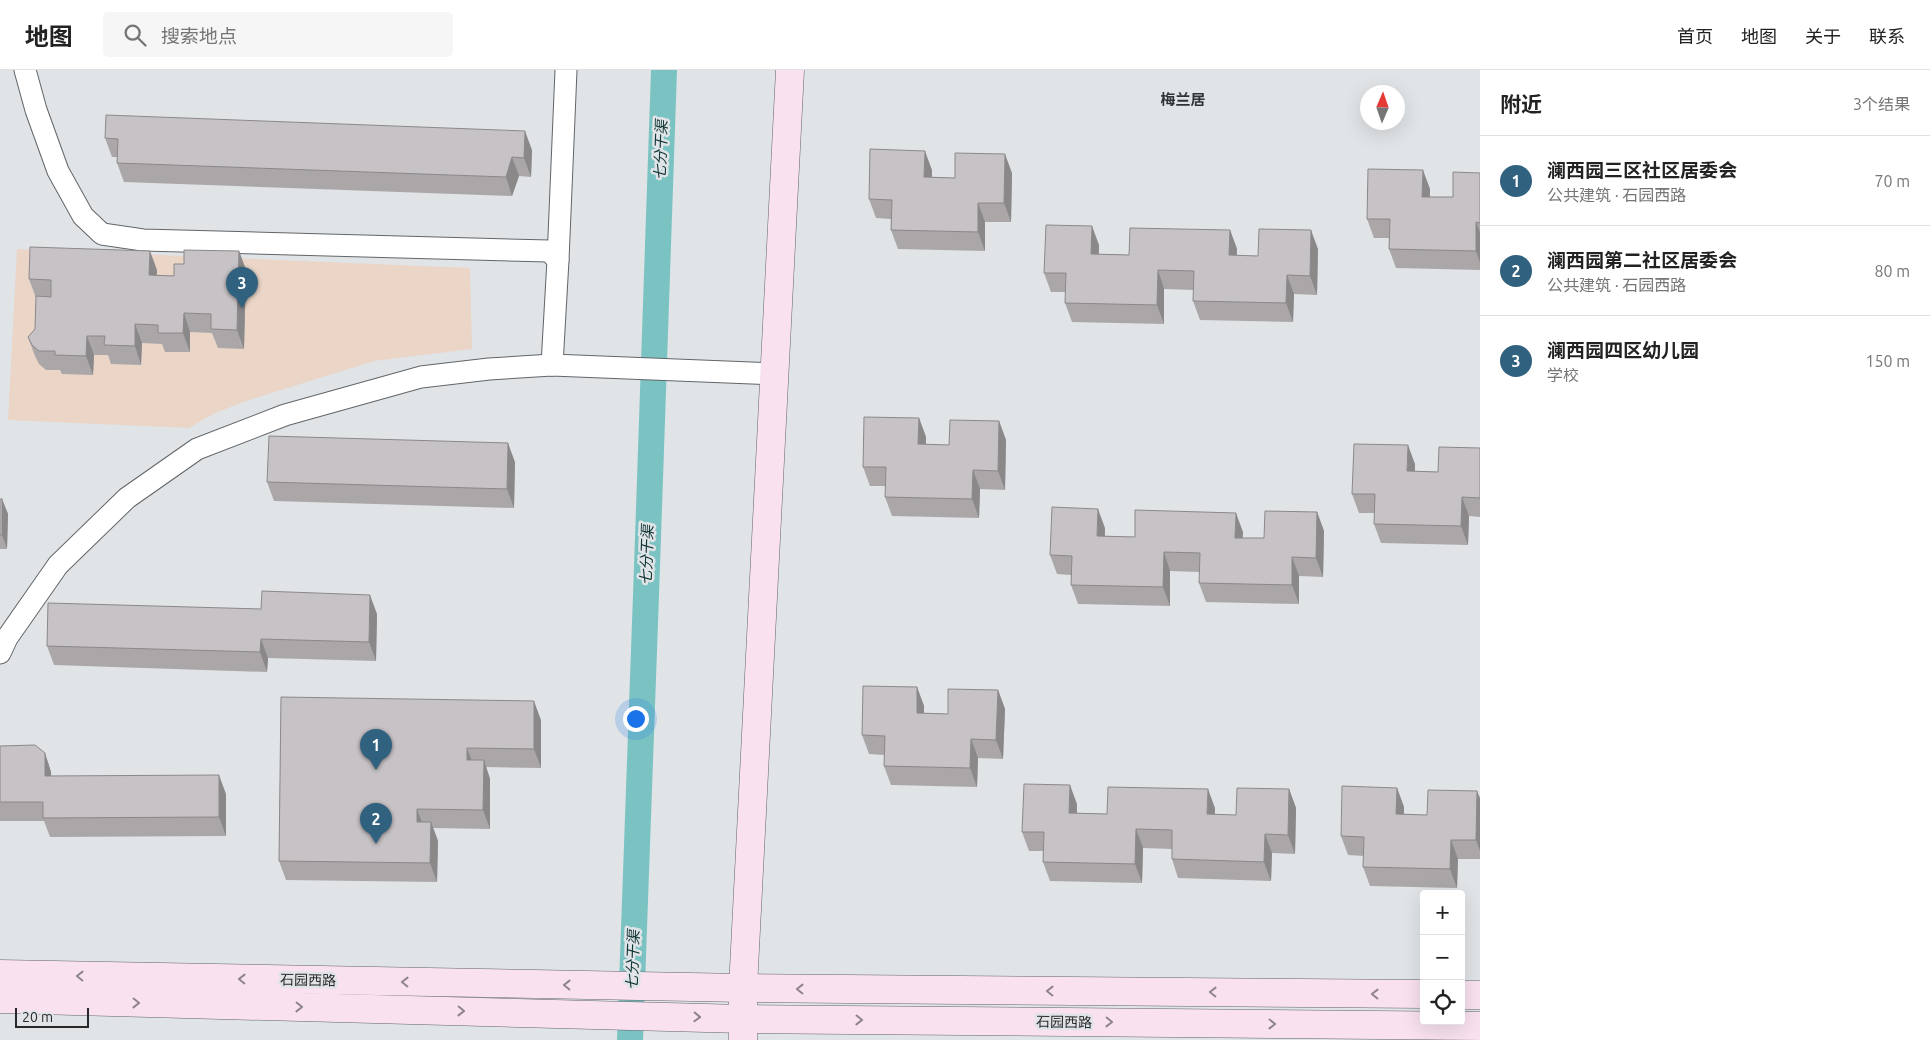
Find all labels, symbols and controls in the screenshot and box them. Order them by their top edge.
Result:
search box [103,12,453,57]
icon: search [121,21,149,49]
text: 地图 [25,23,73,50]
text: 搜索地点 [161,25,237,47]
text: 首页 [1677,26,1713,46]
text: 地图 [1741,26,1777,46]
text: 关于 [1805,26,1841,46]
text: 联系 [1869,26,1905,46]
north arrow [1360,85,1405,130]
district label: 梅兰居 [1160,91,1206,108]
text: 附近 [1500,92,1542,116]
text: 3个结果 [1853,95,1910,113]
water label: 七分干渠 [651,118,670,180]
text: 澜西园三区社区居委会 [1547,159,1737,181]
text: 1 [1511,172,1521,190]
text: 70 m [1874,172,1910,190]
text: 公共建筑 · 石园西路 [1547,186,1686,204]
text: 澜西园第二社区居委会 [1547,249,1737,271]
text: 2 [1511,262,1521,280]
text: 80 m [1874,262,1910,280]
pin: 3 [226,267,258,308]
text: 公共建筑 · 石园西路 [1547,276,1686,294]
text: 澜西园四区幼儿园 [1547,339,1699,361]
text: 3 [1511,352,1521,370]
text: 150 m [1865,352,1910,370]
text: 学校 [1547,366,1579,384]
water label: 七分干渠 [637,523,656,585]
your location [623,706,649,732]
pin: 1 [360,729,392,770]
pin: 2 [360,803,392,844]
map controls [1420,890,1465,1025]
button: + [1420,890,1465,935]
water label: 七分干渠 [623,928,642,990]
button: − [1420,935,1465,980]
one-way arrow [75,971,83,981]
street label: 石园西路 [280,972,336,988]
one-way arrow [238,974,246,984]
one-way arrow [400,977,408,987]
one-way arrow [563,980,570,990]
button: locate [1420,980,1465,1025]
one-way arrow [796,983,804,994]
one-way arrow [1046,986,1054,996]
one-way arrow [1208,987,1216,997]
one-way arrow [1371,989,1378,999]
one-way arrow [132,997,140,1008]
one-way arrow [295,1002,303,1012]
scale bar [15,1005,89,1028]
one-way arrow [458,1006,465,1016]
text: 20 m [22,1009,53,1025]
one-way arrow [693,1012,701,1023]
street label: 石园西路 [1036,1014,1092,1030]
one-way arrow [856,1015,864,1025]
one-way arrow [1106,1017,1114,1027]
one-way arrow [1268,1019,1276,1029]

